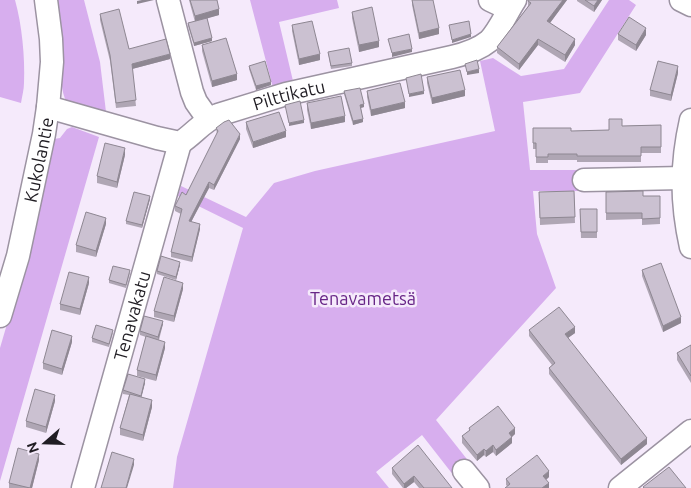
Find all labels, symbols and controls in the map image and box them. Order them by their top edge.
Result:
street label: Pilttikatu [250,76,327,114]
street label: Kukolantie [20,116,56,204]
street label: Tenavakatu [109,269,154,363]
park label: Tenavametsä [310,288,416,308]
north arrow [20,418,70,468]
text: N [23,440,42,455]

